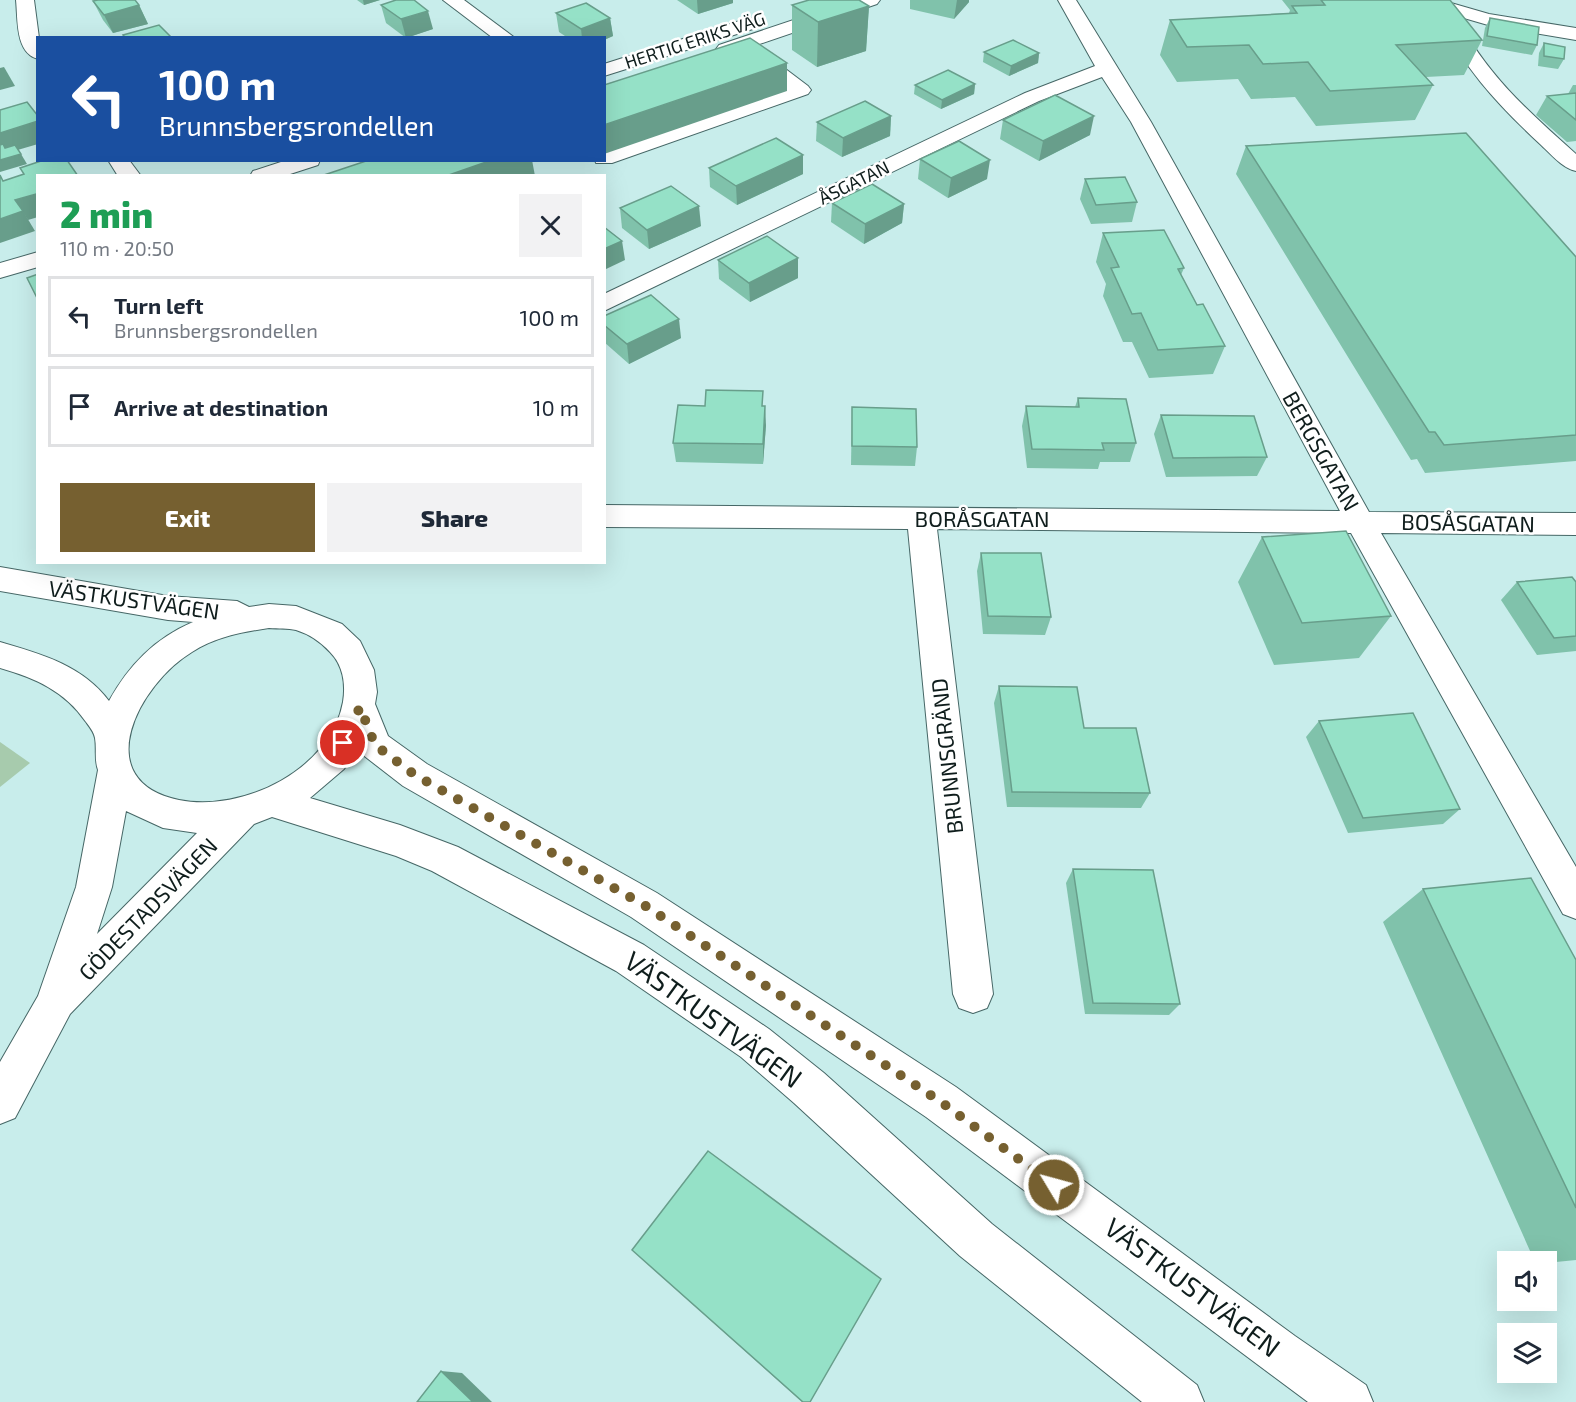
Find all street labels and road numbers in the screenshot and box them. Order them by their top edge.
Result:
street label: HERTIG ERIKS VÄG [622,7,768,73]
street label: ÅSGATAN [815,156,893,209]
street label: BERGSGATAN [1278,386,1365,515]
street label: BORÅSGATAN [915,505,1049,531]
street label: BOSÅSGATAN [1401,508,1535,536]
street label: VÄSTKUSTVÄGEN [47,574,221,624]
street label: BRUNNSGRÄND [925,677,967,835]
street label: GÖDESTADSVÄGEN [73,832,222,985]
street label: VÄSTKUSTVÄGEN [619,943,809,1093]
street label: VÄSTKUSTVÄGEN [1099,1210,1287,1363]

